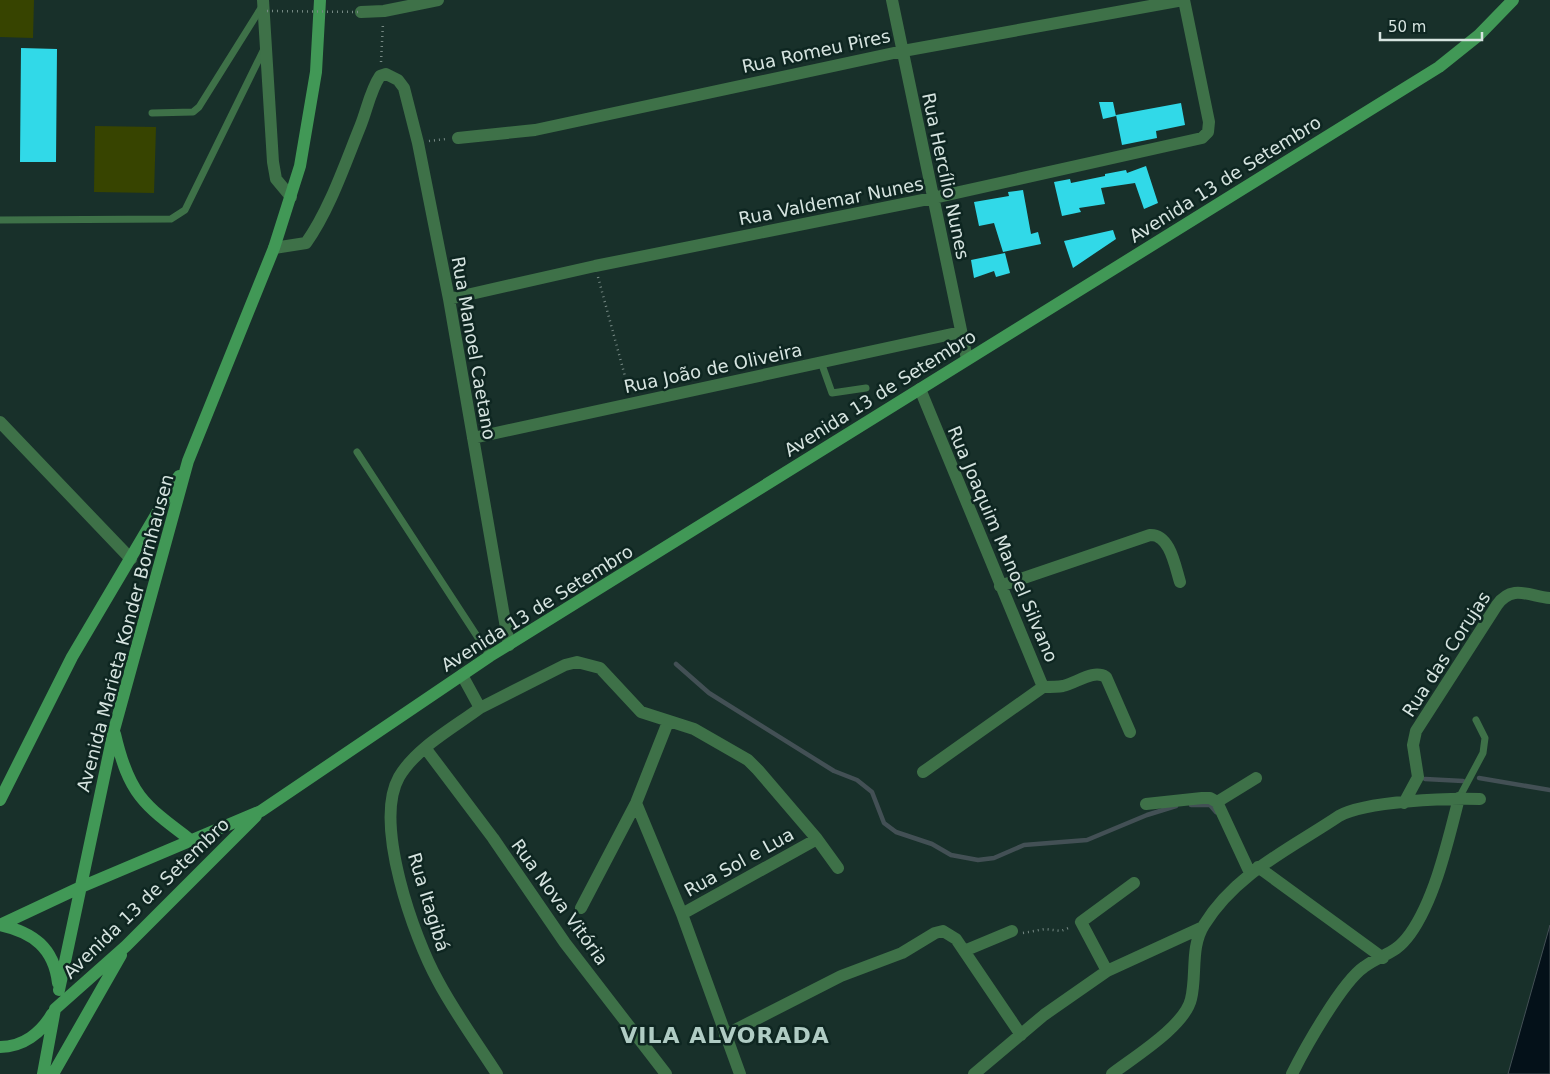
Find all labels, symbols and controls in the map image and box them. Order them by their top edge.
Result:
scale bar [1380,10,1482,42]
text: 50 m [1388,18,1426,36]
street label: Rua Romeu Pires [740,25,892,77]
street label: Rua Hercílio Nunes [918,91,974,261]
street label: Avenida 13 de Setembro [1125,111,1325,247]
street label: Rua Valdemar Nunes [737,173,925,229]
street label: Rua Manoel Caetano [448,255,500,441]
street label: Avenida 13 de Setembro [780,325,980,461]
street label: Rua João de Oliveira [622,339,804,397]
street label: Rua Joaquim Manoel Silvano [944,423,1062,665]
street label: Avenida Marieta Konder Bornhausen [72,472,178,794]
street label: Avenida 13 de Setembro [437,540,637,676]
street label: Rua das Corujas [1398,587,1494,721]
street label: Avenida 13 de Setembro [59,813,233,983]
street label: Rua Sol e Lua [681,823,797,901]
street label: Rua Nova Vitória [507,835,613,969]
street label: Rua Itagibá [404,850,454,954]
district label: VILA ALVORADA [620,1023,830,1048]

